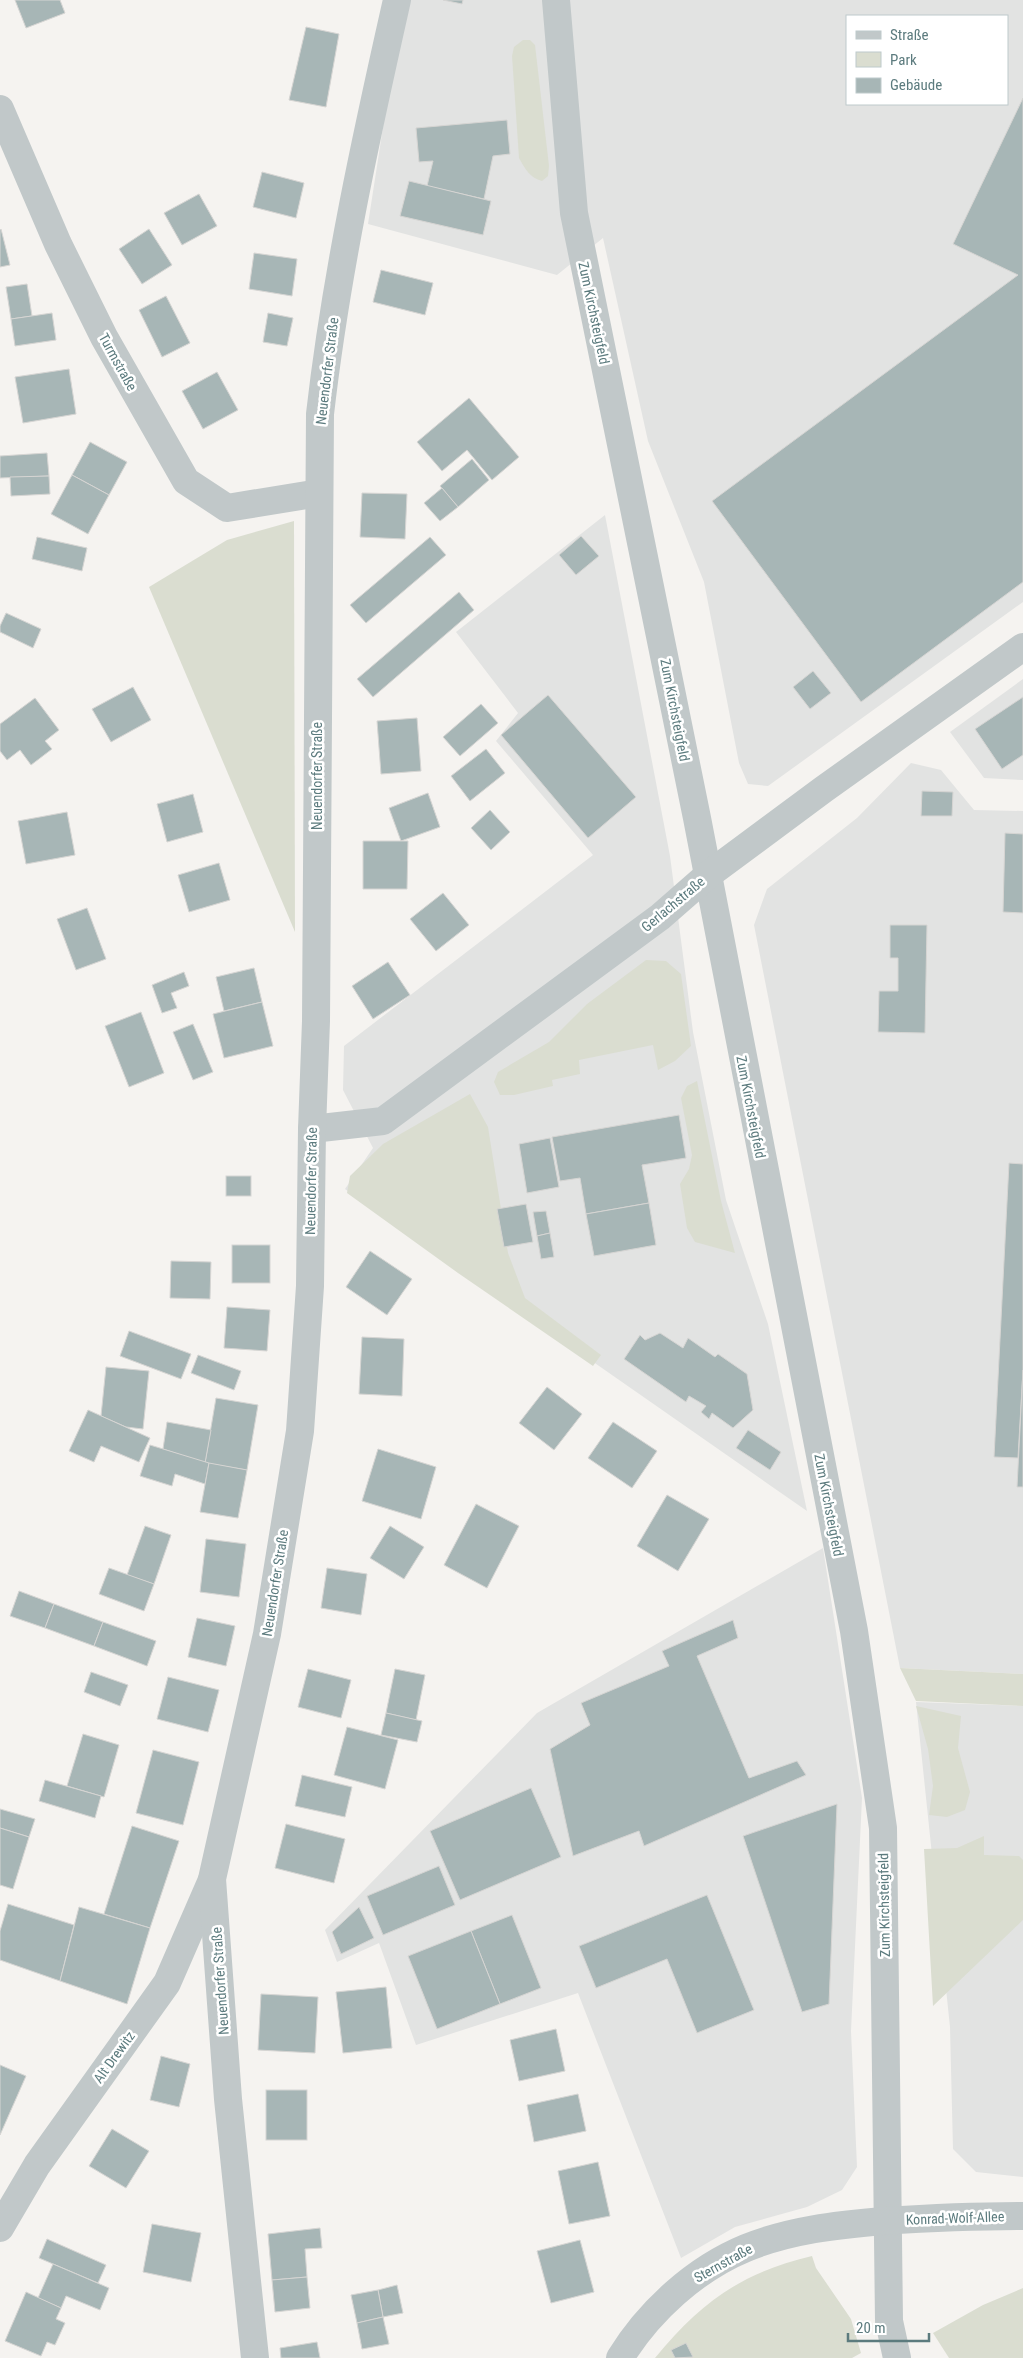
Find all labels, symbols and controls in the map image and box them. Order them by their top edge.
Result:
legend [846,15,1008,105]
text: Straße [890,26,929,44]
text: Park [890,51,917,69]
text: Gebäude [890,76,942,94]
street label: Zum Kirchsteigfeld [575,260,613,366]
street label: Neuendorfer Straße [312,316,342,426]
street label: Turmstraße [96,330,141,394]
street label: Zum Kirchsteigfeld [657,657,693,763]
street label: Neuendorfer Straße [309,722,325,830]
street label: Gerlachstraße [638,873,708,935]
street label: Zum Kirchsteigfeld [733,1054,769,1160]
street label: Neuendorfer Straße [302,1126,320,1235]
street label: Zum Kirchsteigfeld [811,1452,847,1558]
street label: Neuendorfer Straße [259,1528,291,1638]
street label: Zum Kirchsteigfeld [875,1853,893,1957]
street label: Neuendorfer Straße [208,1926,232,2035]
street label: Alt Drewitz [90,2028,138,2086]
street label: Konrad-Wolf-Allee [905,2208,1005,2228]
street label: Sternstraße [691,2240,755,2286]
scale bar [848,2310,929,2342]
text: 20 m [856,2319,886,2337]

